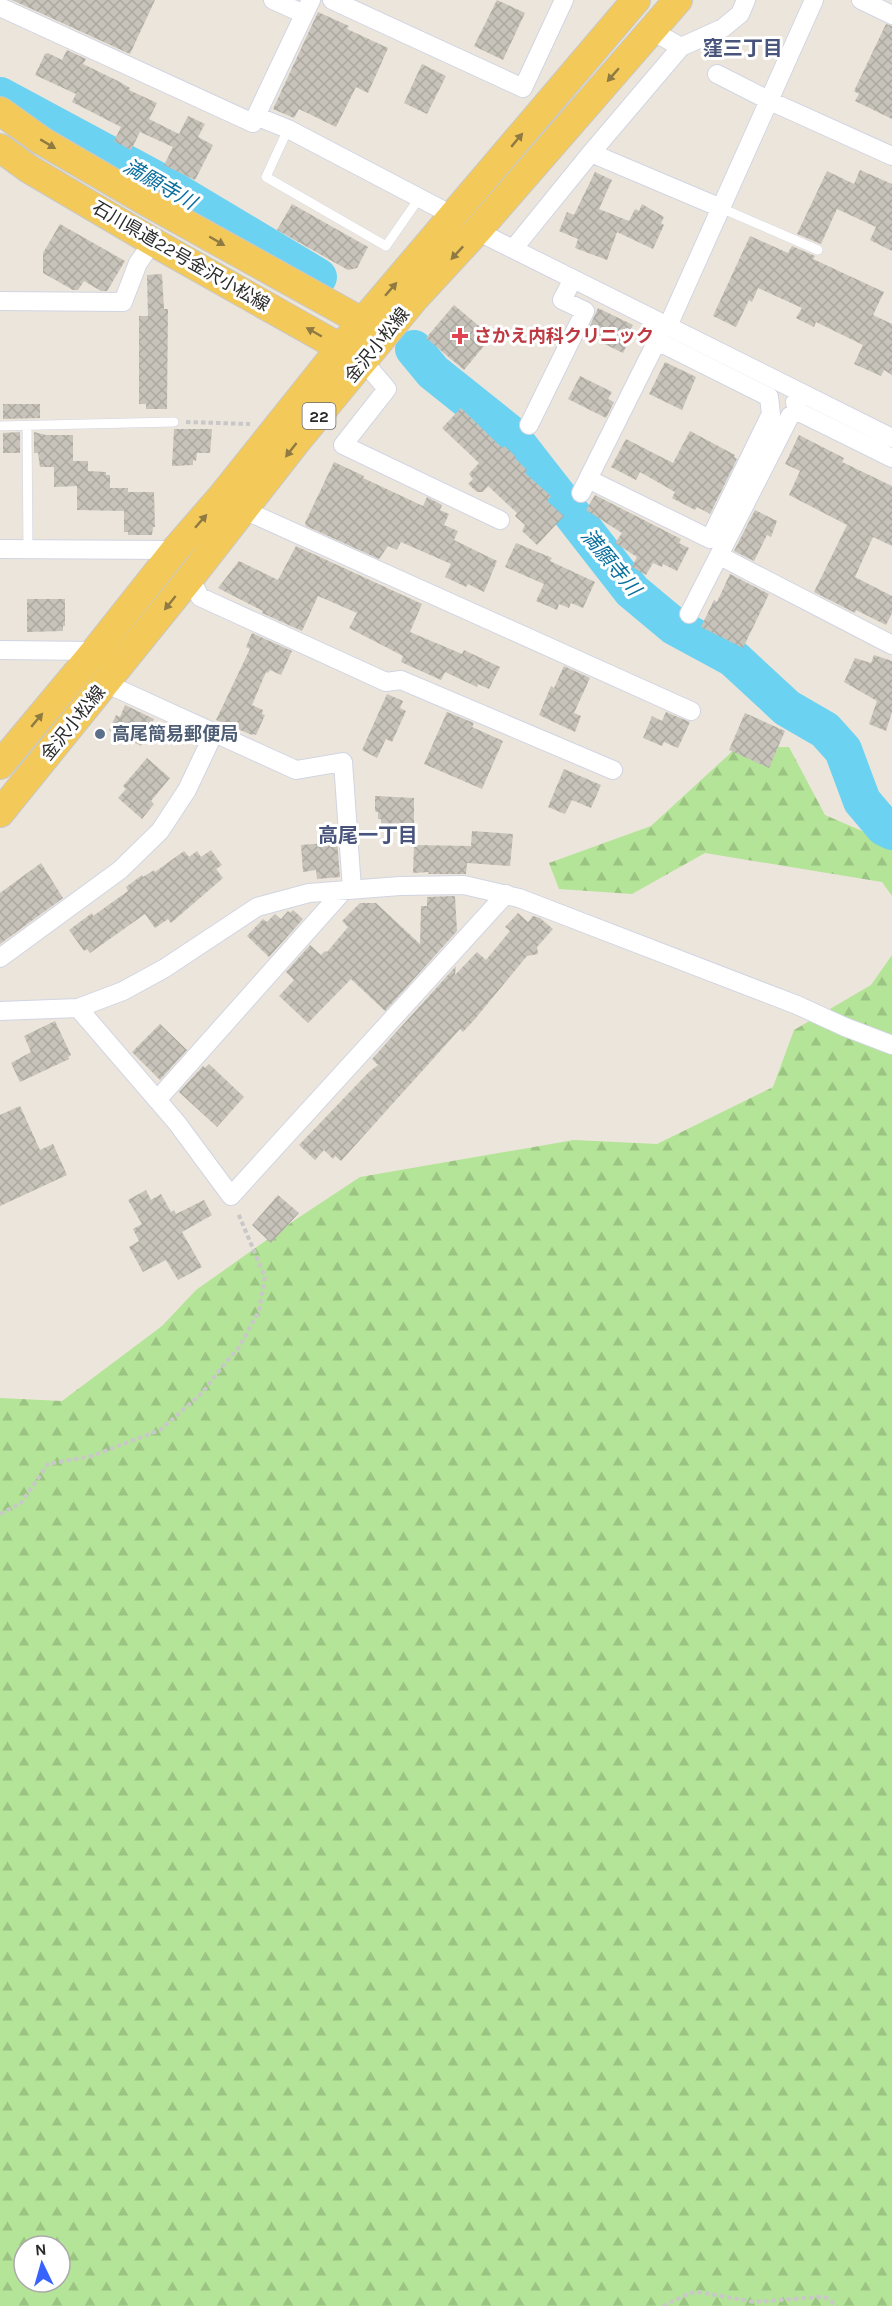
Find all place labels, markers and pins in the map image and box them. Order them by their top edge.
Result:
place label: さかえ内科クリニック [474,325,654,347]
marker: さかえ内科クリニック [451,327,469,345]
place label: 高尾簡易郵便局 [112,723,238,745]
marker: 高尾簡易郵便局 [93,727,107,741]

